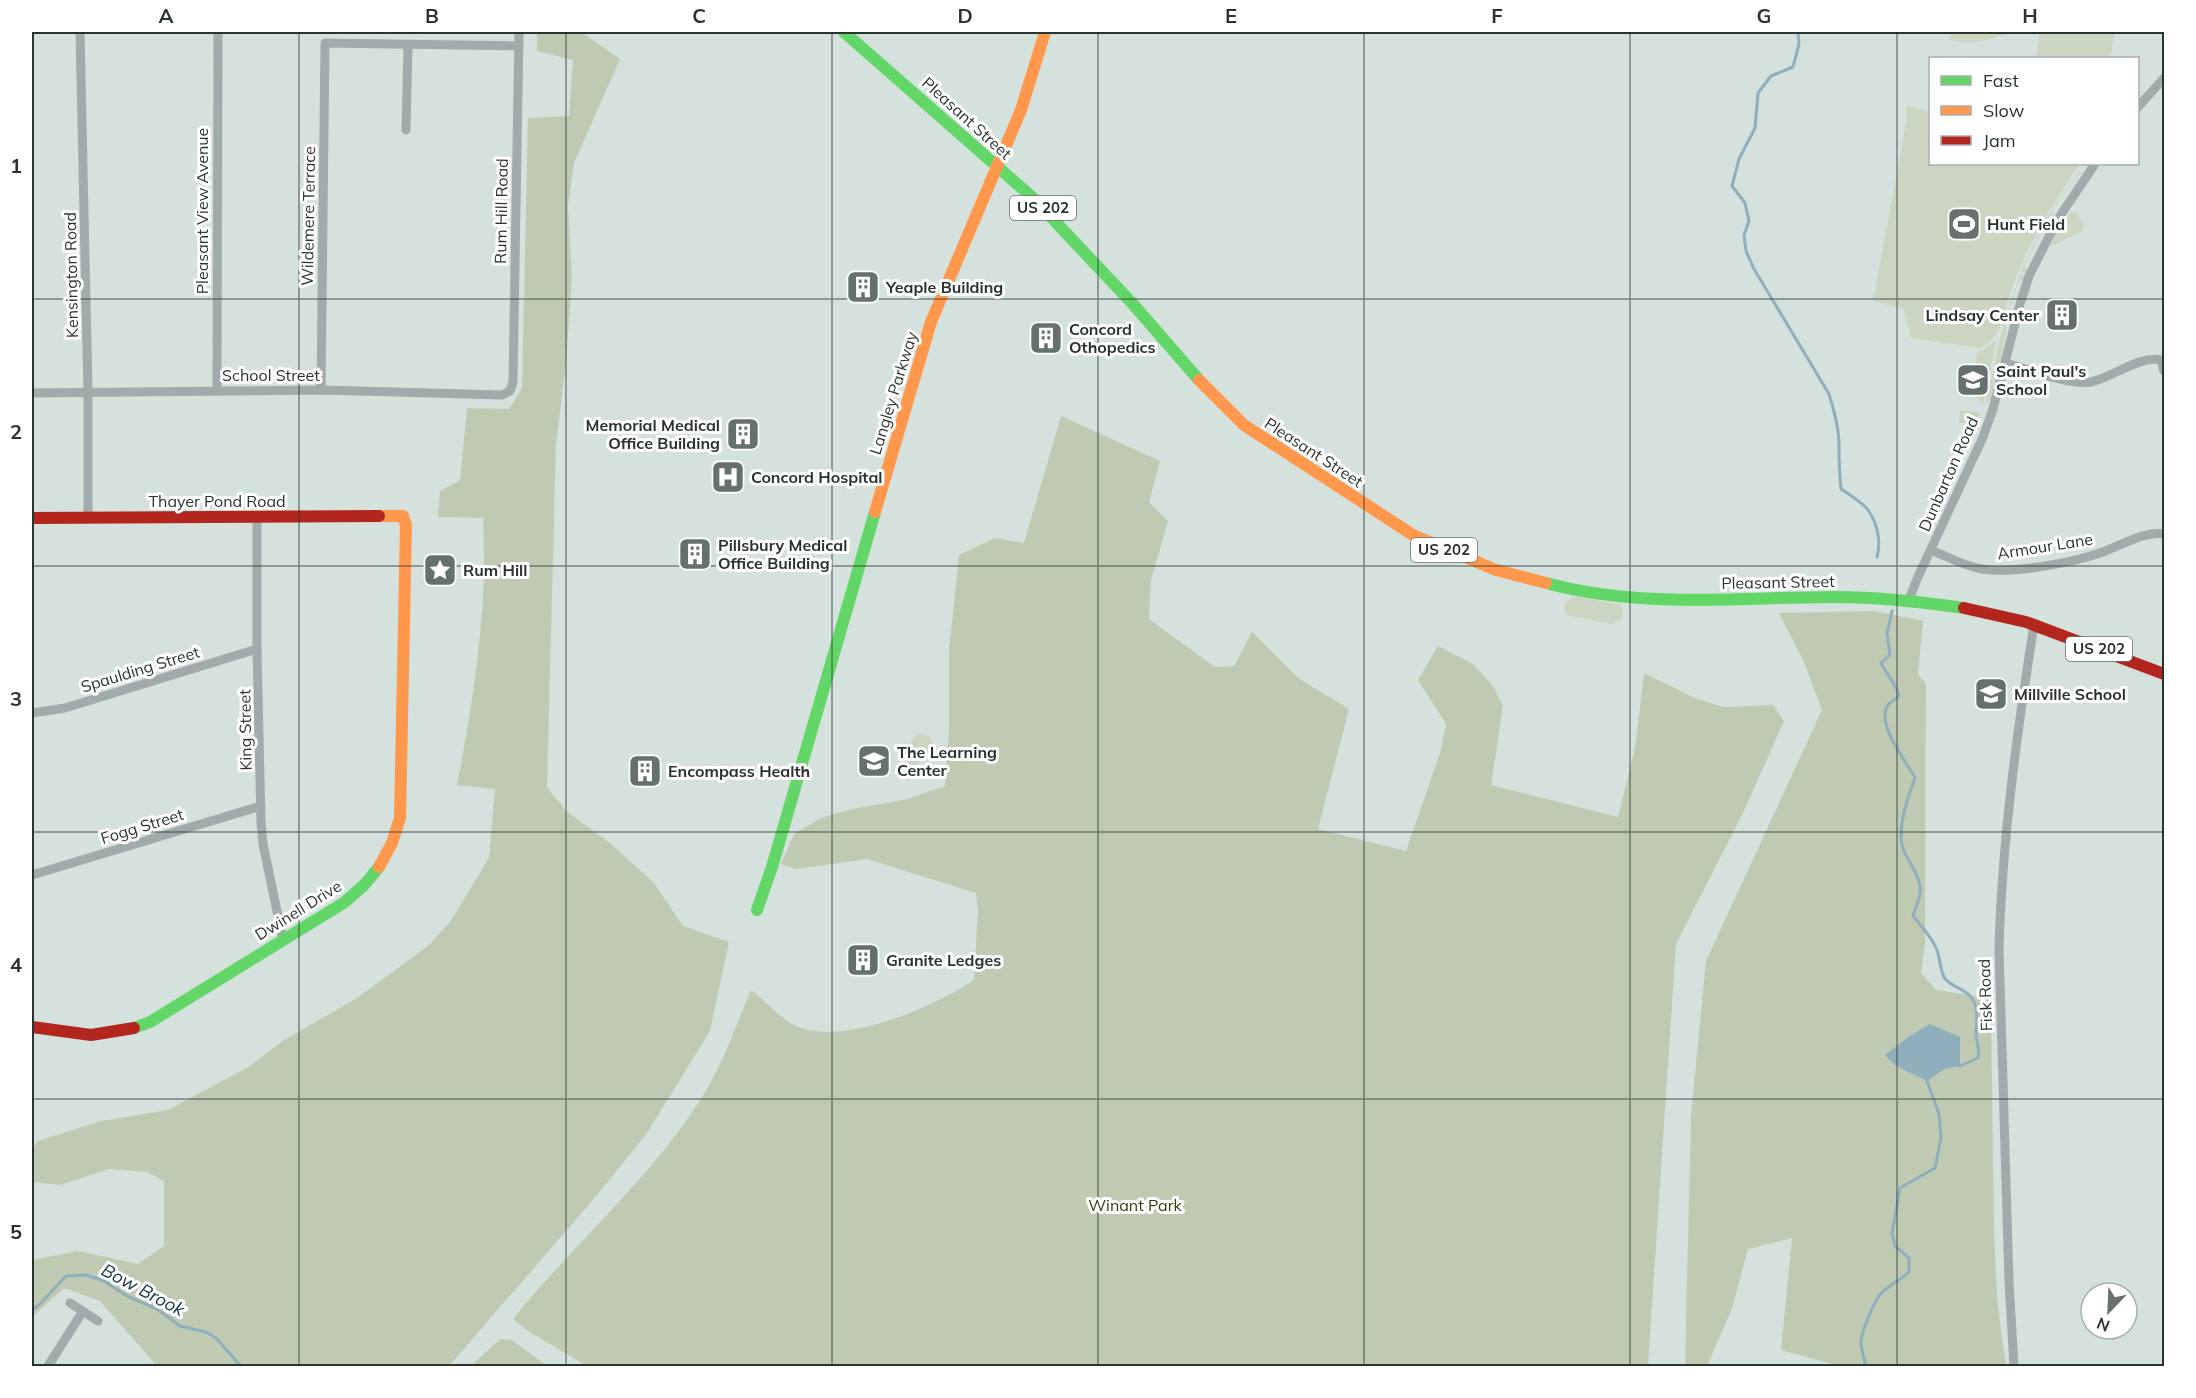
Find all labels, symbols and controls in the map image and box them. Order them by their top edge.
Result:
text: A [159,3,174,28]
text: B [425,3,439,28]
text: C [692,3,706,28]
text: D [957,3,973,28]
text: E [1225,3,1237,28]
text: F [1491,3,1503,28]
text: G [1757,3,1771,28]
text: H [2022,3,2038,28]
legend [1929,57,2139,165]
text: Fast [1983,69,2019,92]
street label: Pleasant Street [918,73,1016,164]
text: Slow [1983,99,2025,122]
street label: Pleasant View Avenue [192,128,212,294]
text: Jam [1983,129,2016,152]
street label: Wildemere Terrace [297,146,319,286]
text: 1 [10,153,22,178]
street label: Rum Hill Road [490,158,512,264]
road number: US 202 [1010,196,1076,220]
sports icon: Hunt Field [1946,206,1982,242]
street label: Kensington Road [60,212,82,338]
place label: Hunt Field [1987,214,2065,234]
building icon: Yeaple Building [845,269,881,305]
place label: Yeaple Building [885,277,1003,297]
building icon: Lindsay Center [2044,297,2080,333]
place label: Lindsay Center [1926,305,2040,325]
place label: Concord Othopedics [1069,319,1156,357]
building icon: Concord Othopedics [1028,320,1064,356]
street label: Langley Parkway [865,329,921,457]
place label: Saint Paul's School [1996,361,2086,399]
school or university icon: Saint Paul's School [1955,362,1991,398]
street label: School Street [222,365,320,385]
street label: Pleasant Street [1261,413,1367,492]
street label: Dunbarton Road [1914,414,1982,534]
place label: Memorial Medical Office Building [586,415,720,453]
building icon: Memorial Medical Office Building [725,416,761,452]
text: 2 [10,419,22,444]
hospital icon: Concord Hospital [710,459,746,495]
place label: Concord Hospital [751,467,883,487]
street label: Thayer Pond Road [148,491,286,511]
street label: Armour Lane [1996,529,2094,563]
place label: Pillsbury Medical Office Building [718,535,847,573]
building icon: Pillsbury Medical Office Building [677,536,713,572]
road number: US 202 [1411,538,1477,562]
place icon: Rum Hill [422,552,458,588]
place label: Rum Hill [463,560,527,580]
street label: Pleasant Street [1721,571,1835,593]
road number: US 202 [2066,637,2132,661]
street label: Spaulding Street [78,641,202,697]
school or university icon: Millville School [1973,676,2009,712]
place label: Millville School [2014,684,2126,704]
text: 3 [10,686,22,711]
street label: King Street [234,689,256,771]
place label: The Learning Center [897,742,997,780]
school or university icon: The Learning Center [856,743,892,779]
building icon: Encompass Health [627,753,663,789]
place label: Encompass Health [668,761,810,781]
street label: Fogg Street [98,804,186,848]
street label: Dwinell Drive [251,876,345,944]
building icon: Granite Ledges [845,942,881,978]
place label: Granite Ledges [886,950,1001,970]
text: 4 [10,952,22,977]
street label: Fisk Road [1974,958,1996,1032]
park label: Winant Park [1088,1195,1182,1215]
text: 5 [10,1219,22,1244]
water label: Bow Brook [98,1258,190,1321]
north arrow [2079,1281,2139,1341]
text: N [2094,1313,2113,1336]

